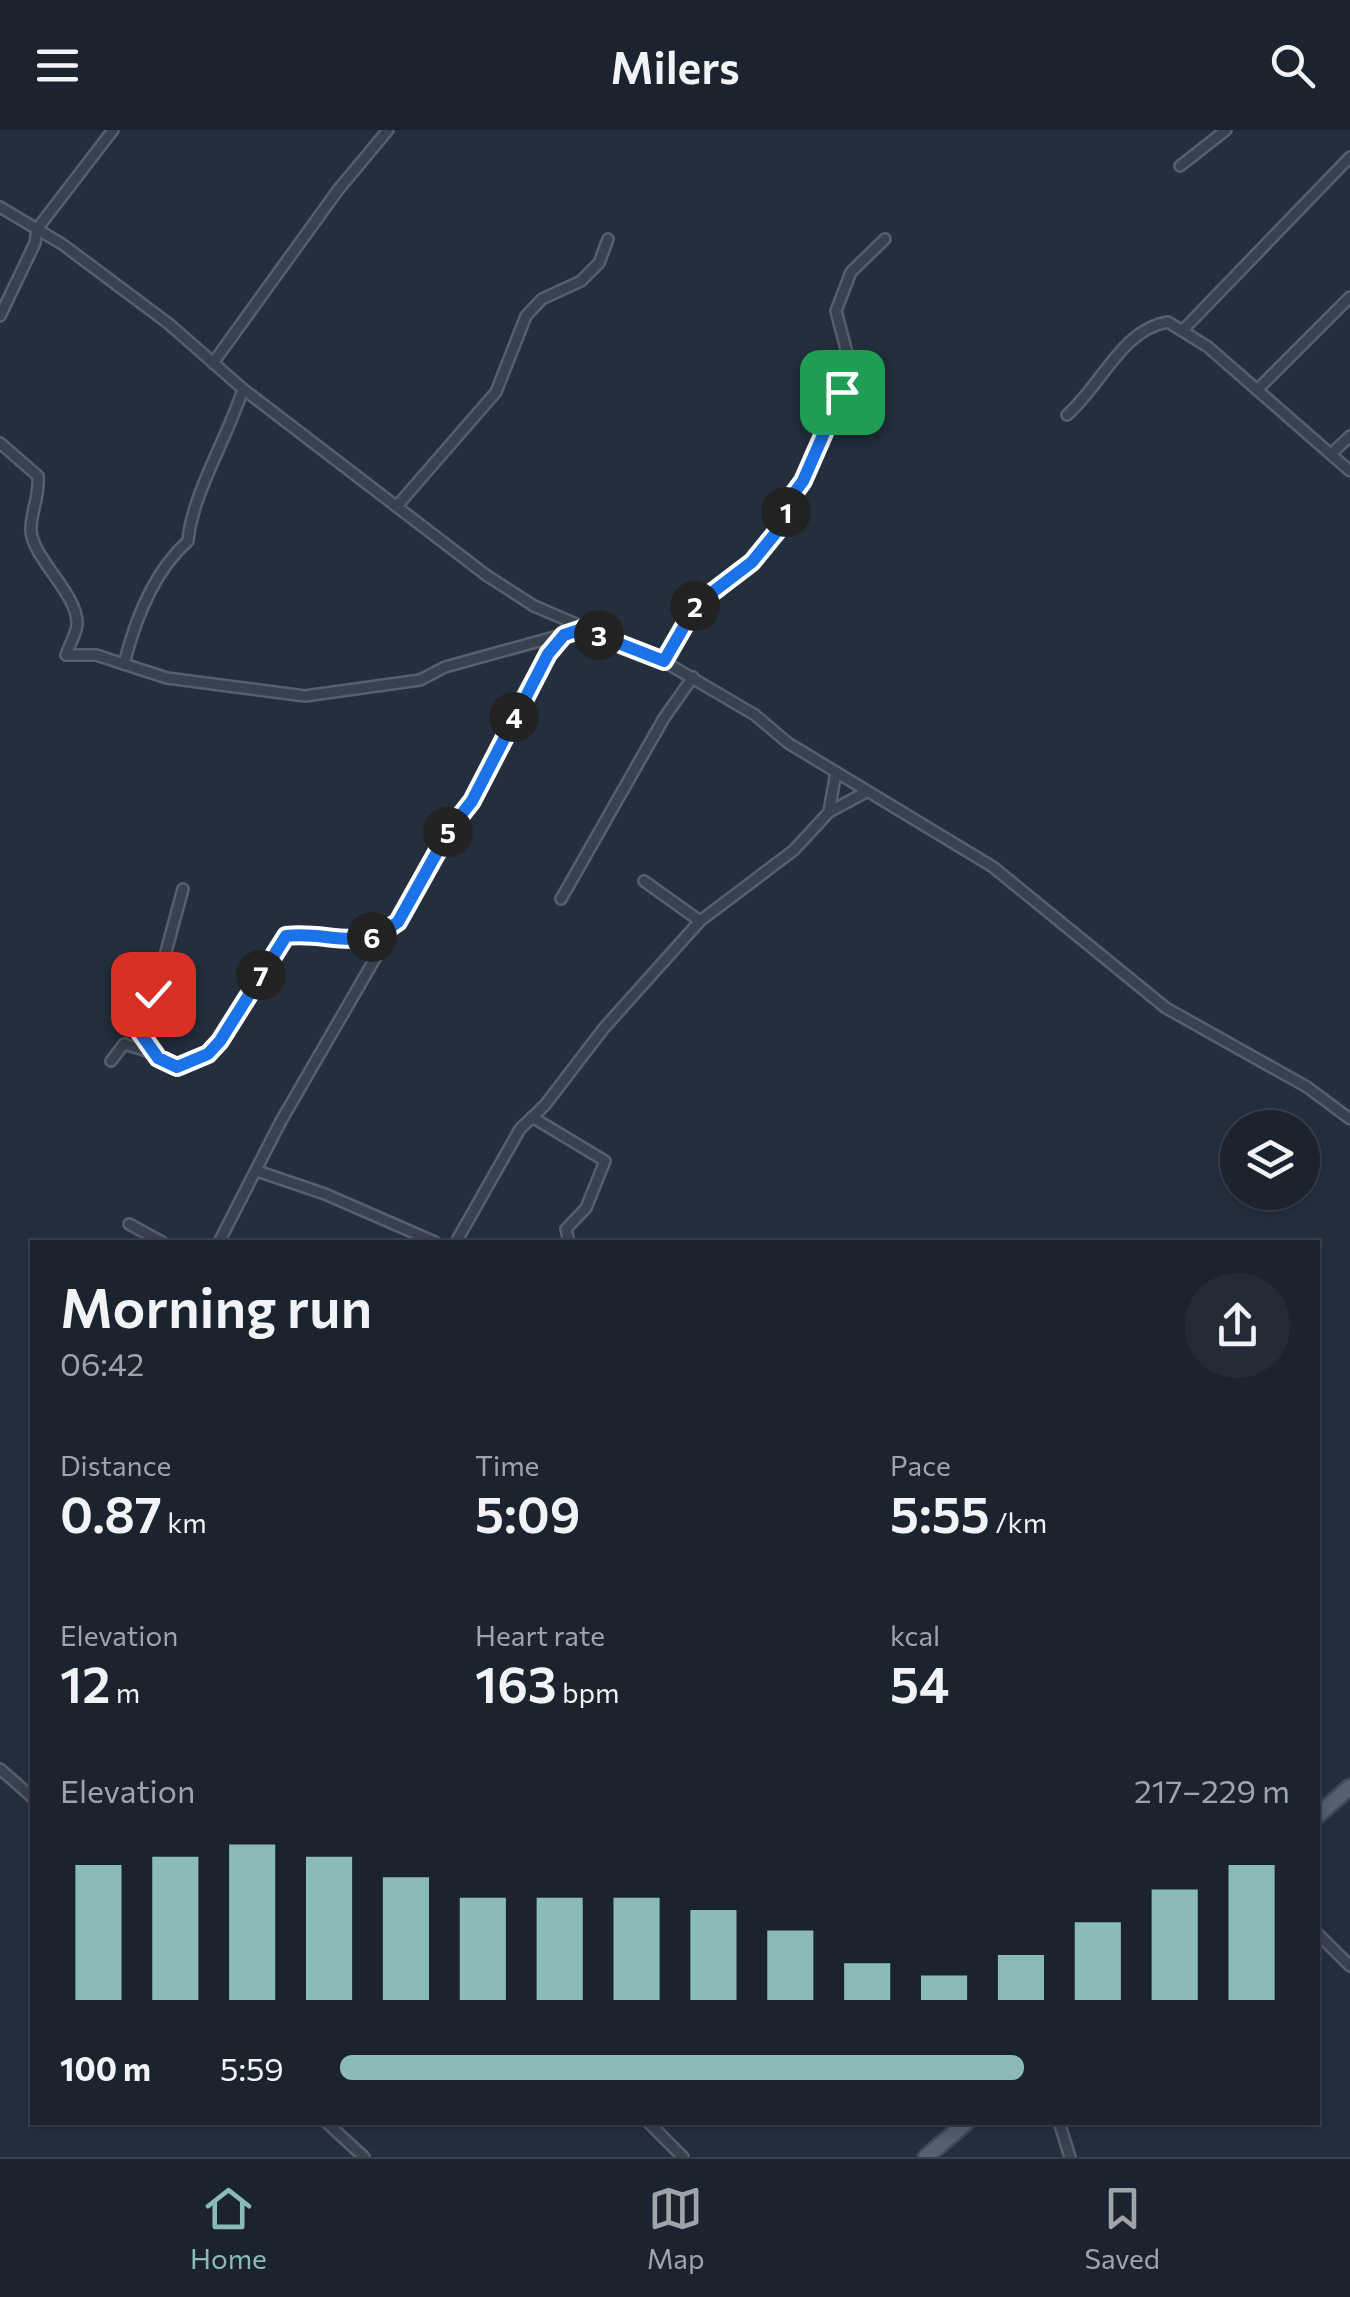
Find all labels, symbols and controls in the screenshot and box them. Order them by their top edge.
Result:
icon: menu [30,38,85,93]
text: Milers [610,38,740,93]
icon: search [1265,38,1320,93]
pin [800,350,885,435]
icon: arrive [815,365,870,420]
pin: 1 [761,487,811,537]
text: 1 [780,495,792,529]
pin: 2 [670,581,720,631]
text: 2 [687,589,703,623]
pin: 3 [574,610,624,660]
text: 3 [591,618,607,652]
pin: 4 [489,692,539,742]
text: 4 [505,700,523,734]
pin: 5 [423,807,473,857]
text: 5 [440,815,456,849]
pin: 6 [347,912,397,962]
text: 6 [363,920,381,954]
pin: 7 [236,950,286,1000]
pin [111,952,196,1037]
text: 7 [253,958,269,992]
icon: check [126,967,181,1022]
map controls [1220,1110,1320,1210]
button: layers [1220,1110,1320,1210]
text: Morning run [60,1272,372,1339]
button: share [1185,1273,1290,1378]
text: 06:42 [60,1343,144,1383]
text: Distance [60,1448,171,1482]
text: Time [475,1448,539,1482]
text: Pace [890,1448,951,1482]
text: 0.87 [60,1482,162,1543]
text: 5:09 [475,1482,580,1543]
text: 5:55 [890,1482,990,1543]
text: km [162,1505,207,1539]
text: /km [990,1505,1047,1539]
text: Elevation [60,1618,178,1652]
text: Heart rate [475,1618,605,1652]
text: kcal [890,1618,940,1652]
text: 12 [60,1652,110,1713]
text: 163 [475,1652,557,1713]
text: 54 [890,1652,949,1713]
text: m [110,1675,140,1709]
text: bpm [557,1675,620,1709]
text: Elevation [60,1770,195,1810]
text: 217–229 m [1134,1770,1290,1810]
text: 100 m [60,2048,151,2088]
text: 5:59 [220,2048,284,2088]
tab: Home [190,2181,267,2275]
tab: Map [647,2181,705,2275]
tab: Saved [1084,2181,1160,2275]

